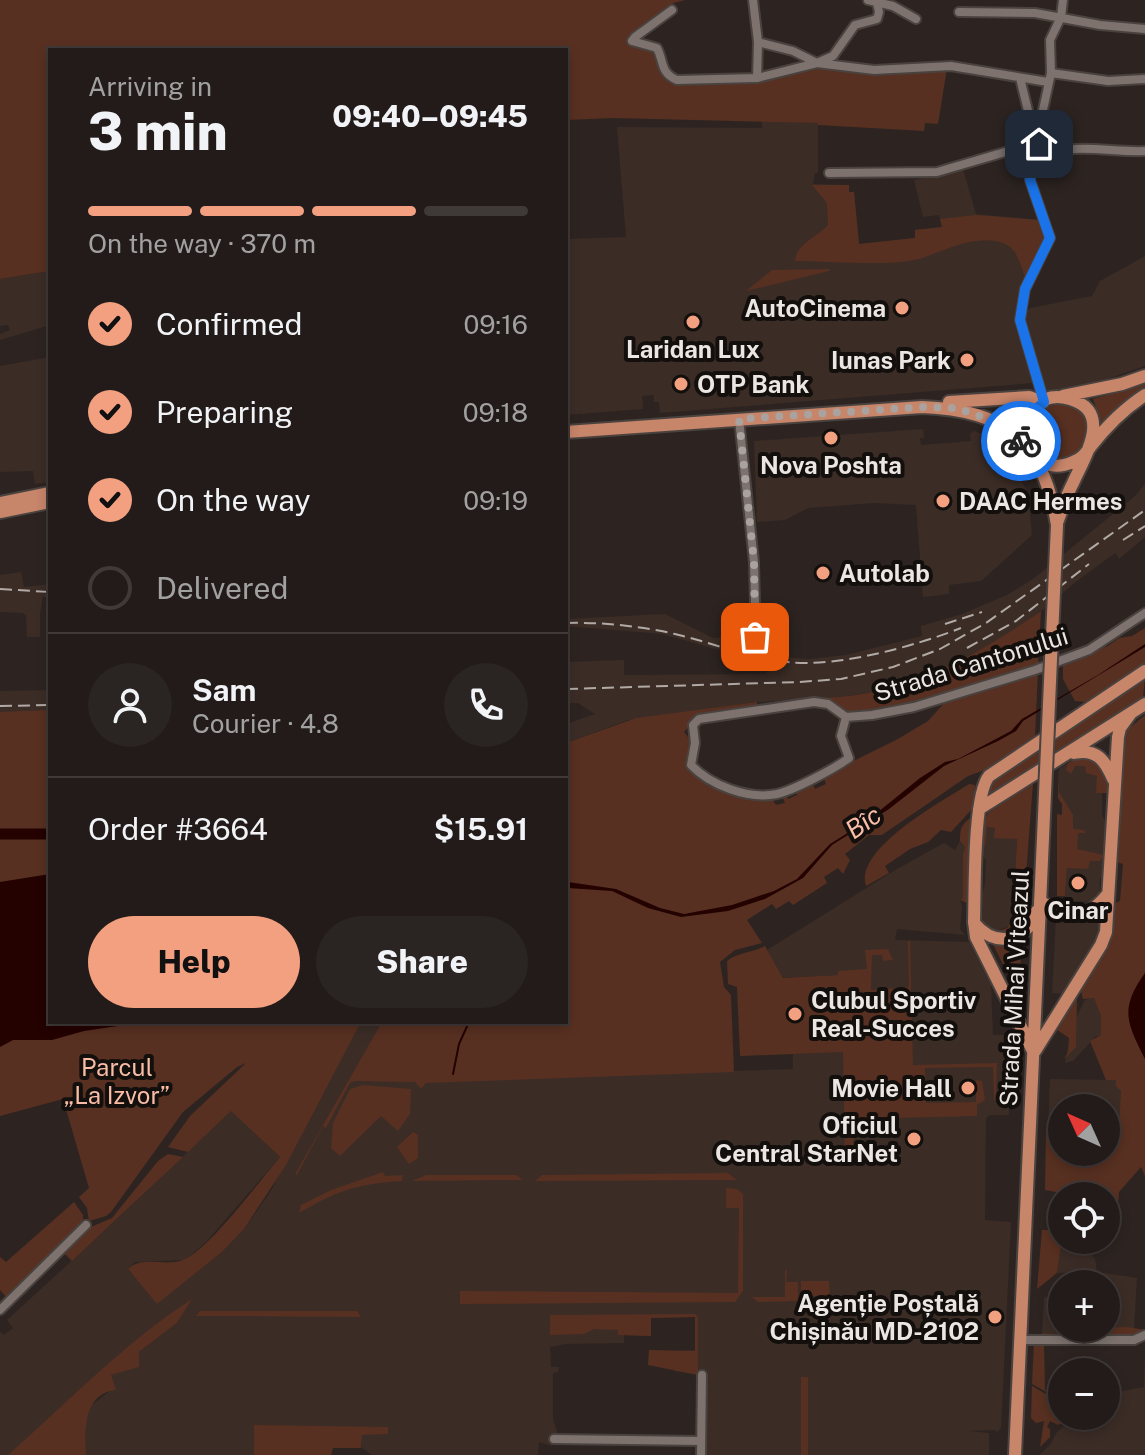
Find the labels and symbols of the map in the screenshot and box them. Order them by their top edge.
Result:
pin [1005,110,1073,178]
place label: AutoCinema [744,294,886,322]
marker: AutoCinema [893,299,911,317]
marker: Laridan Lux [684,313,702,331]
place label: Laridan Lux [626,335,760,363]
place label: Iunas Park [831,346,951,374]
marker: Iunas Park [958,351,976,369]
place label: OTP Bank [697,370,809,398]
marker: OTP Bank [672,375,690,393]
courier [981,401,1061,481]
marker: Nova Poshta [822,429,840,447]
place label: Nova Poshta [760,451,902,479]
place label: DAAC Hermes [959,487,1122,515]
marker: DAAC Hermes [934,492,952,510]
place label: Autolab [839,559,930,587]
marker: Autolab [814,564,832,582]
pin [721,603,789,671]
street label: Strada Cantonului [871,621,1071,707]
water label: Bîc [839,799,887,845]
street label: Strada Mihai Viteazul [994,869,1034,1107]
marker: Cinar [1069,874,1087,892]
place label: Cinar [1047,896,1109,924]
place label: Clubul Sportiv Real-Succes [811,986,977,1042]
marker: Clubul Sportiv Real-Succes [786,1005,804,1023]
park label: Parcul „La Izvor” [64,1053,170,1109]
place label: Movie Hall [831,1074,952,1102]
marker: Movie Hall [959,1079,977,1097]
north arrow [1048,1094,1120,1166]
place label: Oficiul Central StarNet [715,1111,898,1167]
marker: Oficiul Central StarNet [905,1130,923,1148]
place label: Agenție Poștală Chișinău MD-2102 [770,1289,979,1346]
marker: Agenție Poștală Chișinău MD-2102 [986,1308,1004,1326]

